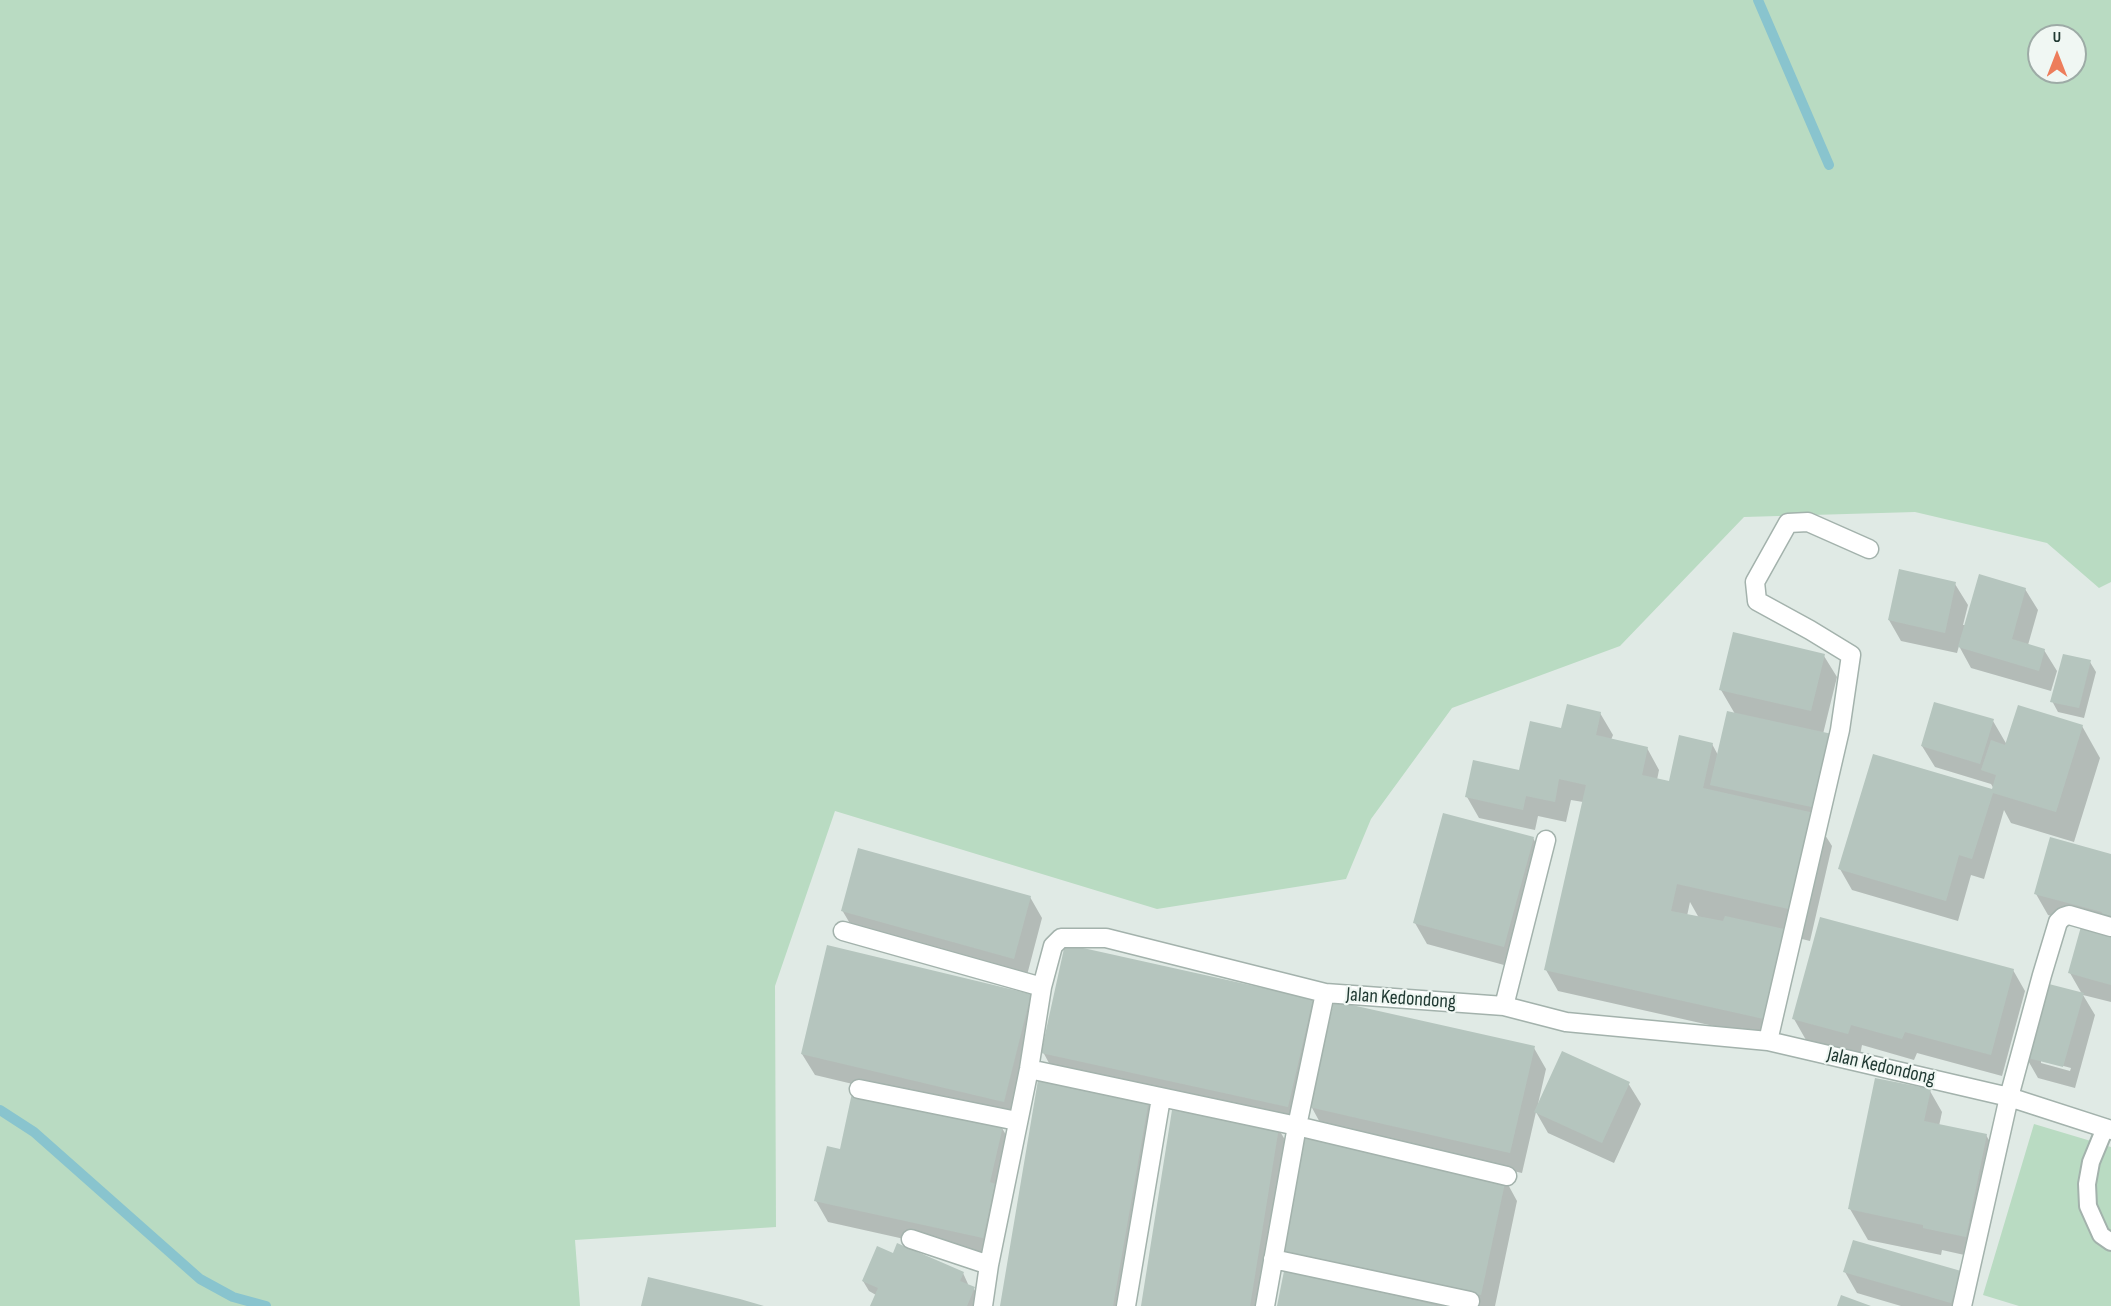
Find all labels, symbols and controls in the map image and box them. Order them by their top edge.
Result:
north arrow [2027,24,2087,84]
text: U [2053,28,2061,47]
street label: Jalan Kedondong [1345,983,1457,1015]
street label: Jalan Kedondong [1825,1043,1937,1091]

